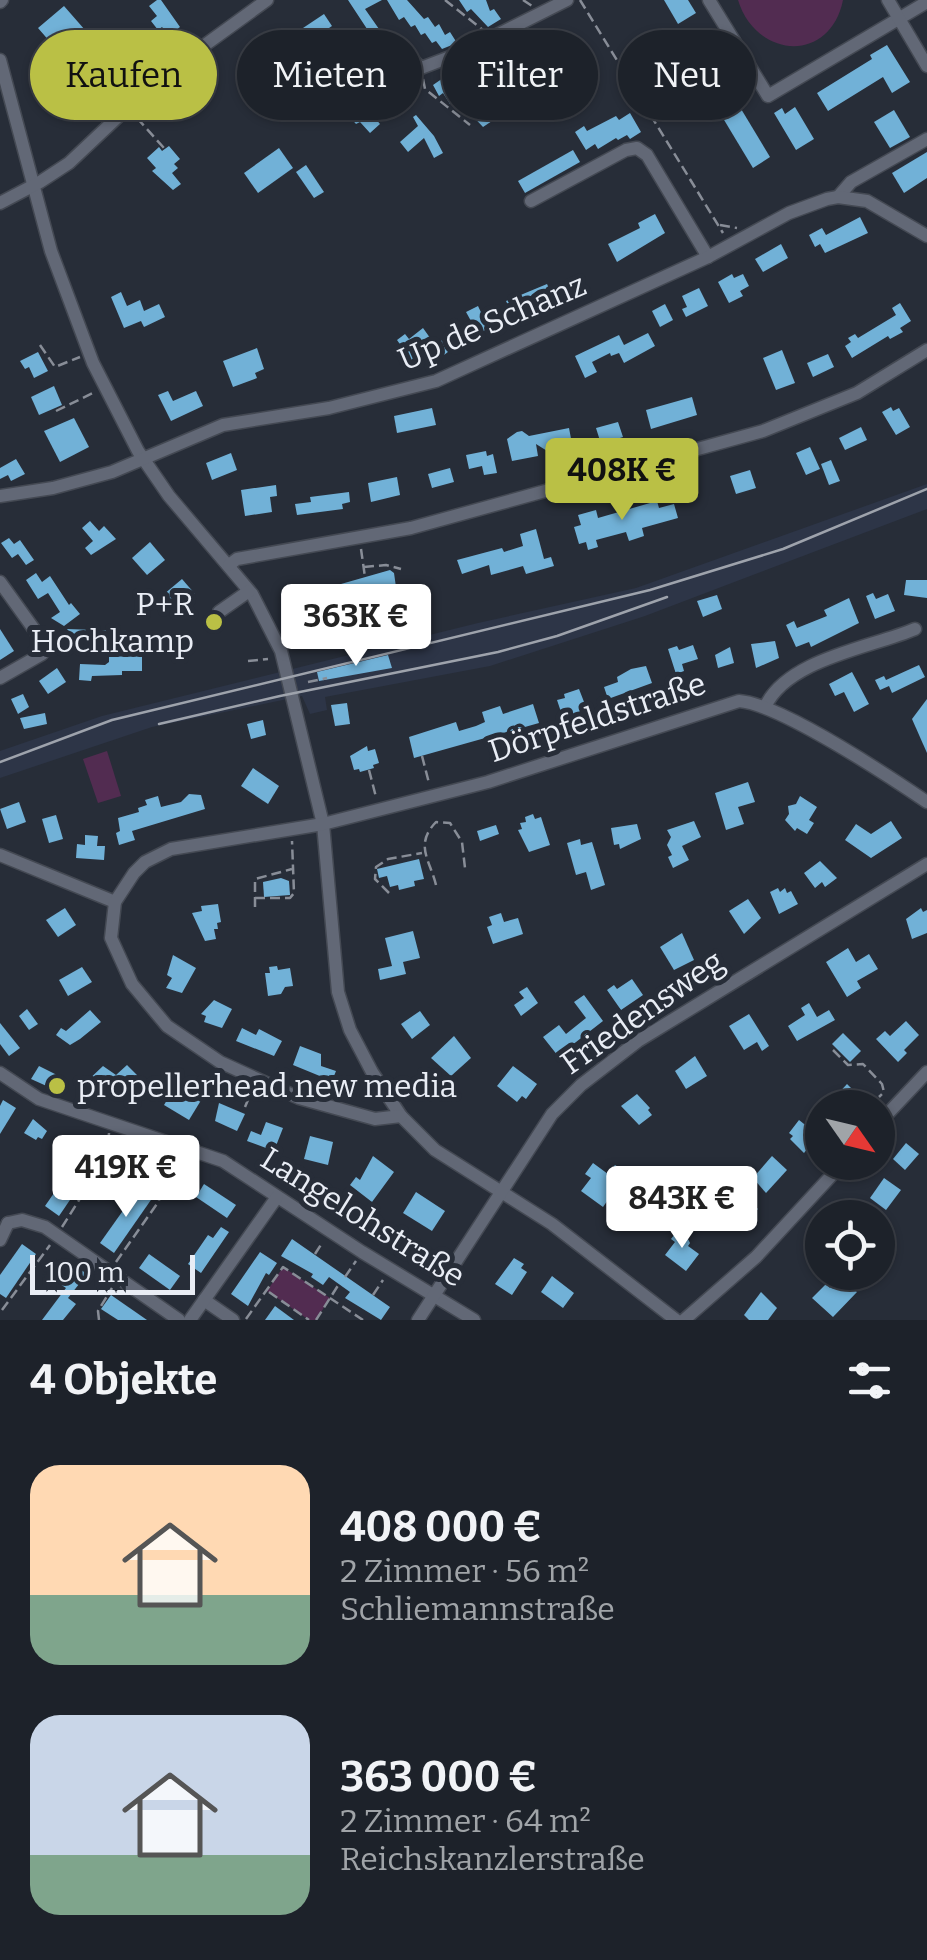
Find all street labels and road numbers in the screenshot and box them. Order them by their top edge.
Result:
street label: Up de Schanz [393,265,591,379]
street label: Dörpfeldstraße [484,664,710,770]
street label: Friedensweg [553,942,731,1082]
street label: Langelohstraße [254,1139,472,1295]

